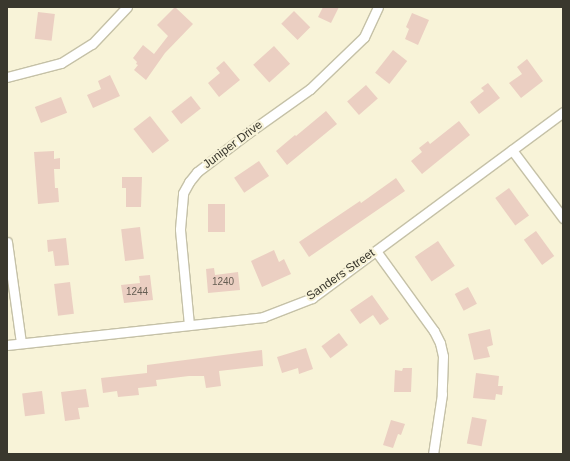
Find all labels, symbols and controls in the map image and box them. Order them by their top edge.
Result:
street label: Juniper Drive [200,118,266,172]
street label: Sanders Street [304,246,378,304]
house number: 1240 [212,276,234,288]
house number: 1244 [126,286,148,298]

